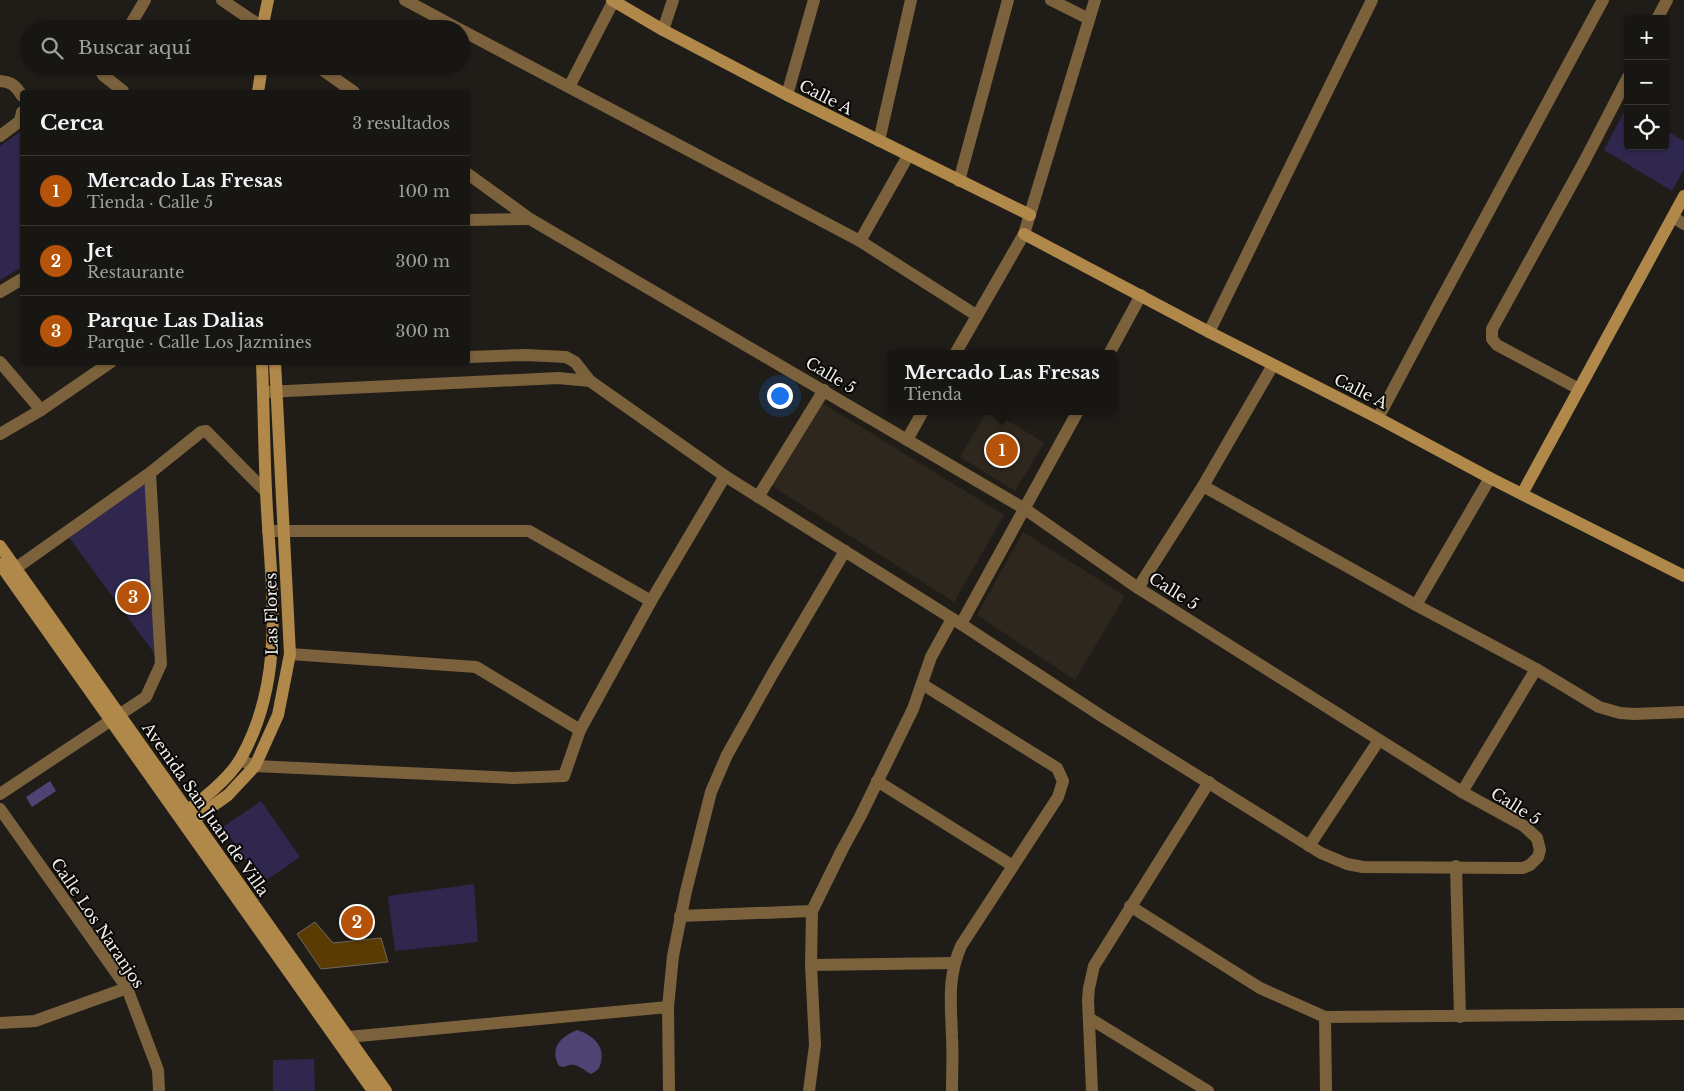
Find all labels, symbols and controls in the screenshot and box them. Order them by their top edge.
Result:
map controls [1624,15,1669,150]
button: + [1624,15,1669,60]
search box [20,20,470,75]
icon: search [38,34,66,62]
text: Buscar aquí [78,36,191,59]
button: − [1624,60,1669,105]
street label: Calle A [796,75,857,119]
button: locate [1624,105,1669,150]
text: Cerca [40,110,104,136]
text: 3 resultados [352,113,450,133]
text: Mercado Las Fresas [87,169,283,192]
text: 1 [53,181,59,201]
text: 100 m [398,181,450,201]
text: Tienda · Calle 5 [87,192,213,212]
text: Jet [87,239,113,262]
text: 2 [51,251,61,271]
text: 300 m [396,251,450,271]
text: Restaurante [87,262,184,282]
text: Parque Las Dalias [87,309,264,332]
text: 3 [51,321,61,341]
text: 300 m [396,321,450,341]
text: Parque · Calle Los Jazmines [87,332,312,352]
popup [887,350,1117,415]
street label: Calle 5 [802,352,860,398]
text: Mercado Las Fresas [904,361,1100,384]
street label: Calle A [1331,369,1392,413]
your location [767,383,793,409]
text: Tienda [904,384,962,404]
pin: 1 [986,431,1018,469]
street label: Calle 5 [1145,568,1203,614]
street label: Las Flores [260,573,282,655]
pin: 3 [117,578,149,616]
street label: Avenida San Juan de Villa [138,717,274,900]
street label: Calle 5 [1487,783,1545,829]
street label: Calle Los Naranjos [47,854,149,992]
pin: 2 [341,903,373,941]

